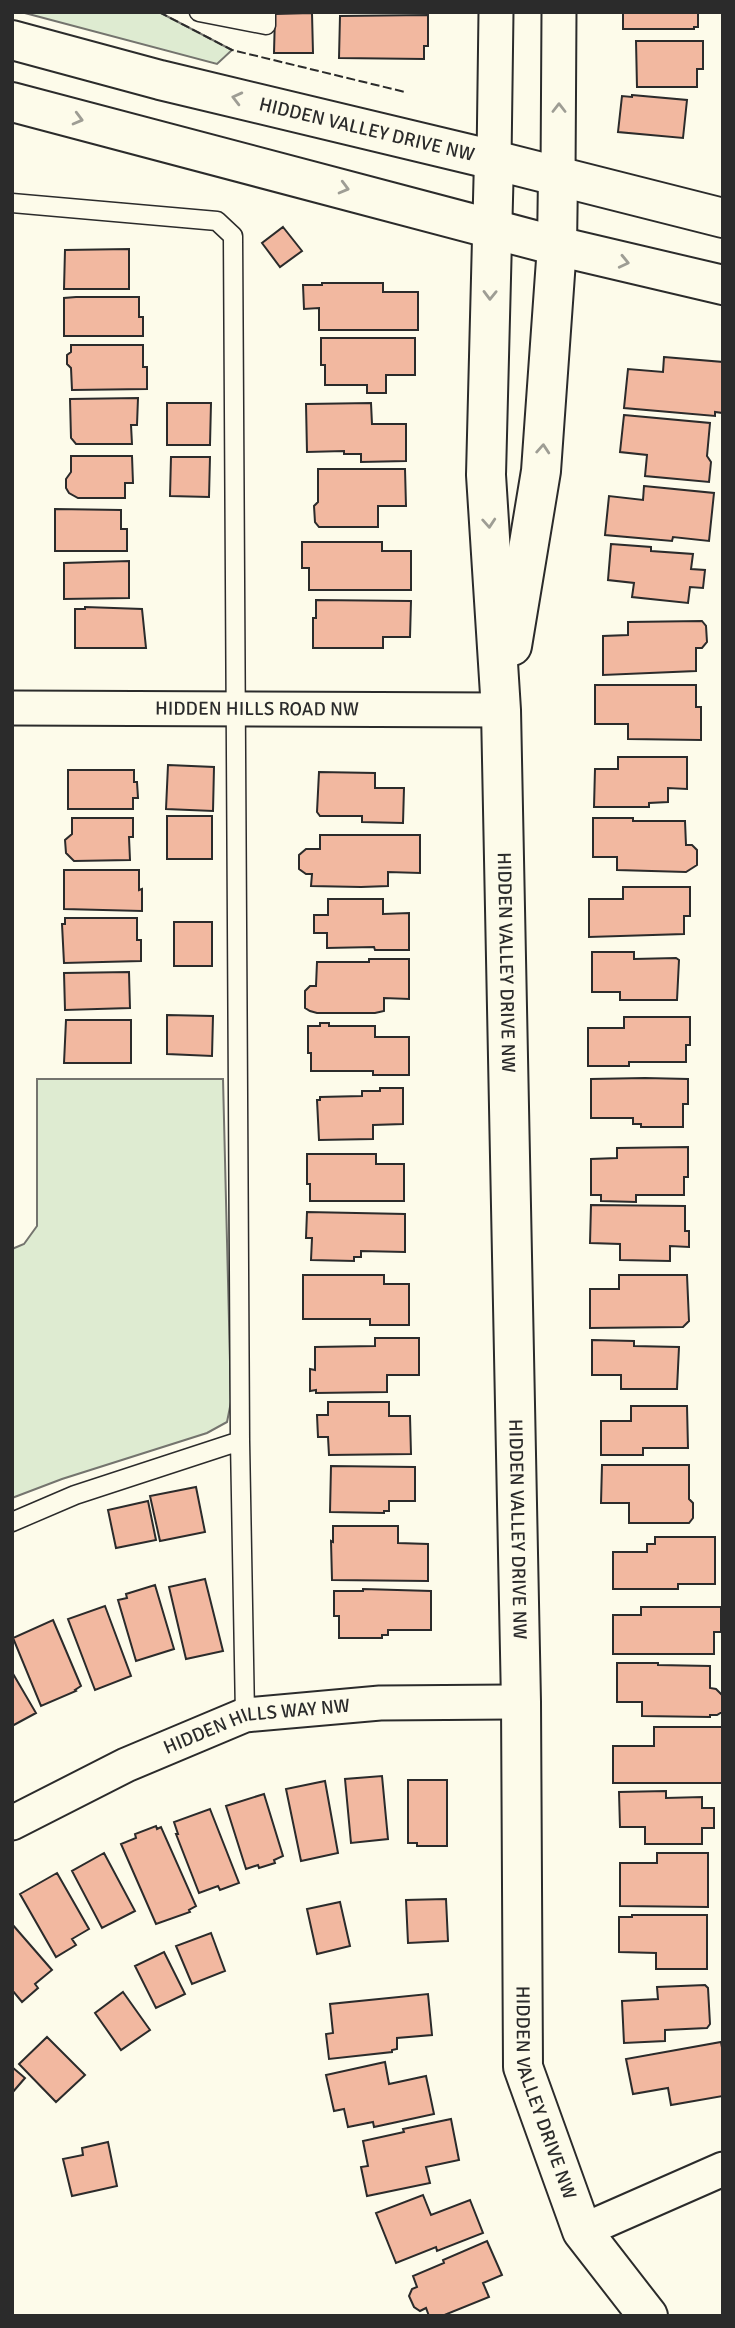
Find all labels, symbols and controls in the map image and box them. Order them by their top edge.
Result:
one-way arrow [231,92,243,106]
street label: HIDDEN VALLEY DRIVE NW [257,92,477,167]
one-way arrow [551,103,566,114]
one-way arrow [72,111,84,125]
one-way arrow [338,180,350,194]
one-way arrow [617,253,629,268]
one-way arrow [482,290,498,301]
one-way arrow [535,443,550,454]
one-way arrow [481,517,496,528]
street label: HIDDEN HILLS ROAD NW [155,697,359,721]
street label: HIDDEN VALLEY DRIVE NW [492,852,520,1073]
street label: HIDDEN VALLEY DRIVE NW [503,1419,532,1640]
street label: HIDDEN HILLS WAY NW [160,1694,351,1760]
street label: HIDDEN VALLEY DRIVE NW [511,1986,582,2202]

